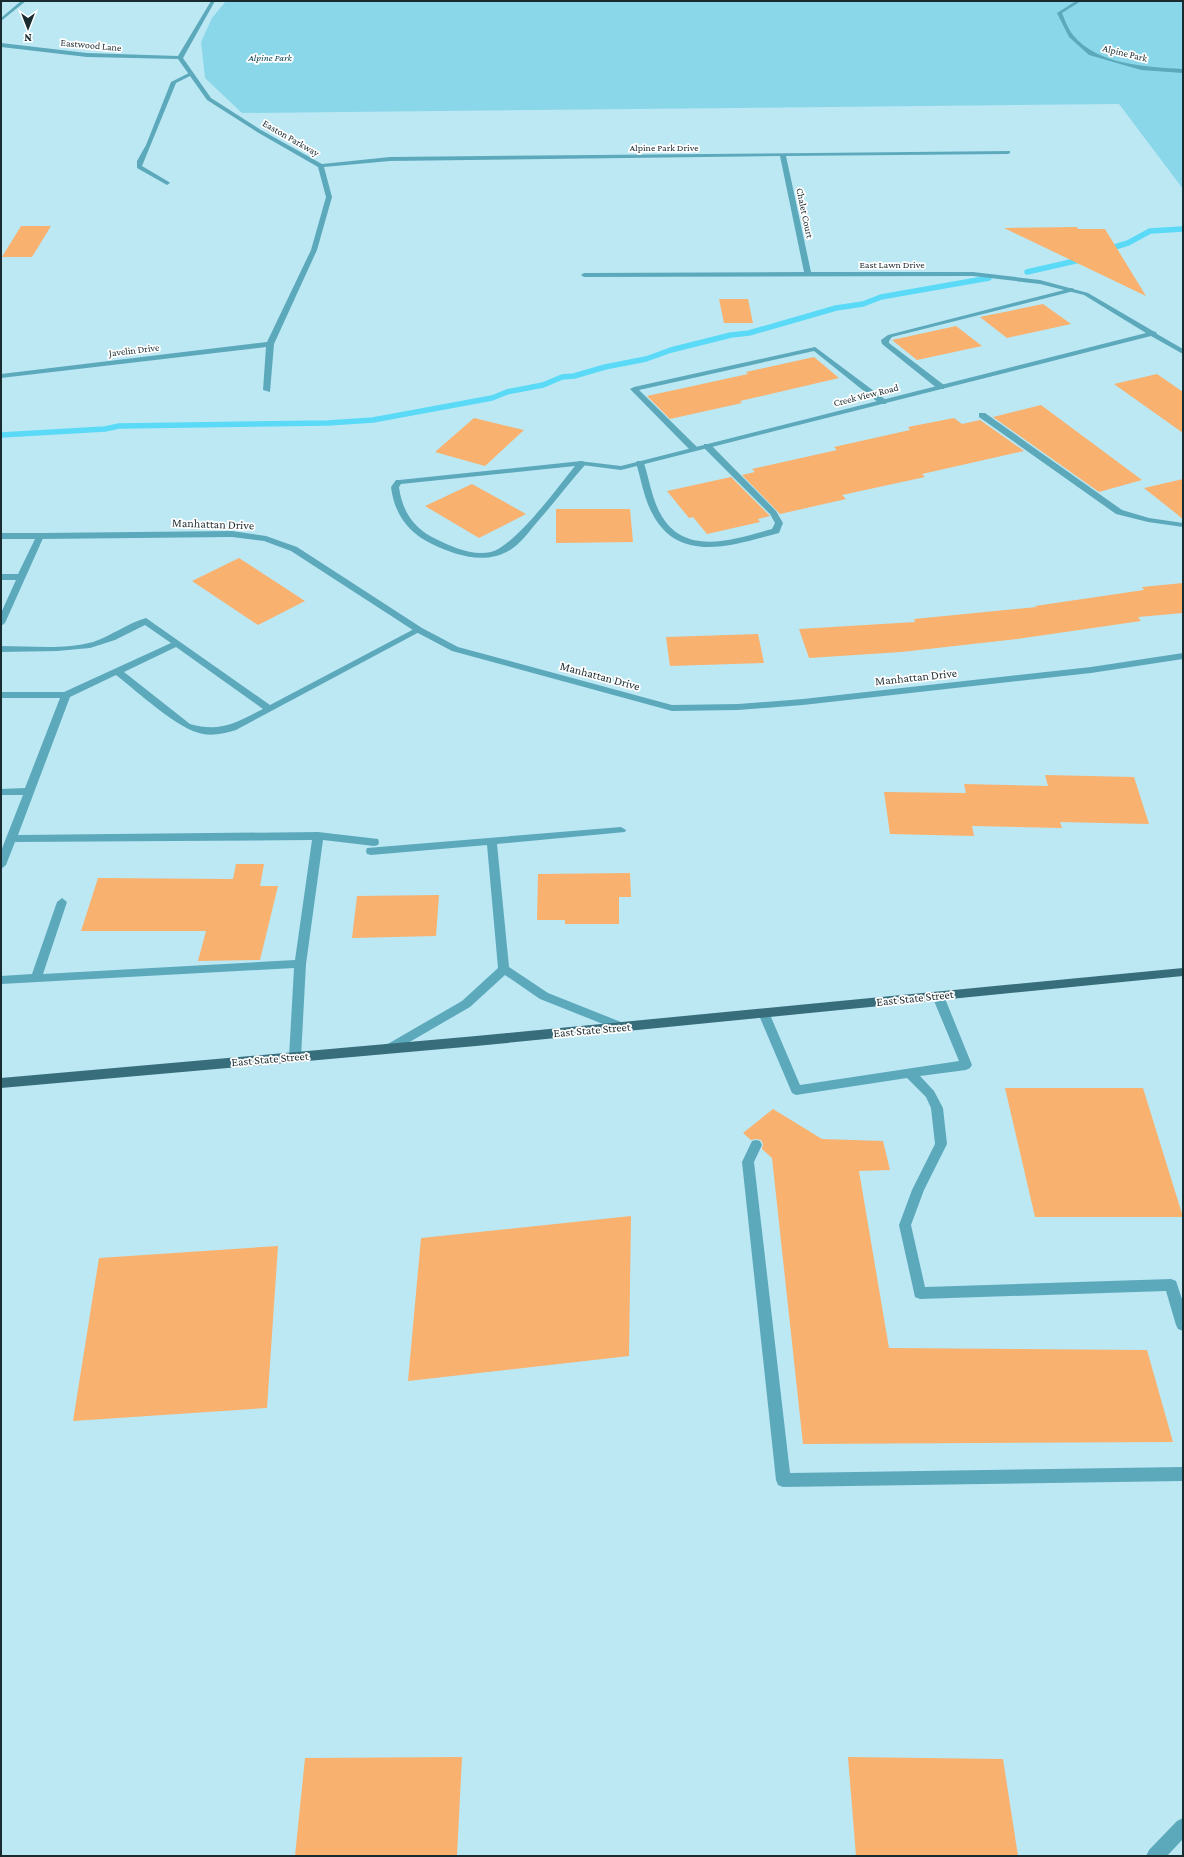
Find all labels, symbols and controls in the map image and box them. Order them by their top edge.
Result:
north arrow [8,8,48,48]
text: N [24,32,32,44]
street label: Eastwood Lane [60,37,122,53]
street label: Alpine Park [1102,42,1149,64]
park label: Alpine Park [247,52,292,63]
street label: Easton Parkway [261,117,322,159]
street label: Alpine Park Drive [629,142,699,153]
street label: Chalet Court [794,187,816,240]
street label: East Lawn Drive [859,259,925,270]
street label: Javelin Drive [107,341,160,359]
street label: Creek View Road [832,381,900,408]
street label: Manhattan Drive [172,516,254,532]
street label: Manhattan Drive [558,659,642,693]
street label: Manhattan Drive [874,666,958,688]
street label: East State Street [876,987,955,1009]
street label: East State Street [553,1020,632,1040]
street label: East State Street [231,1049,310,1069]

